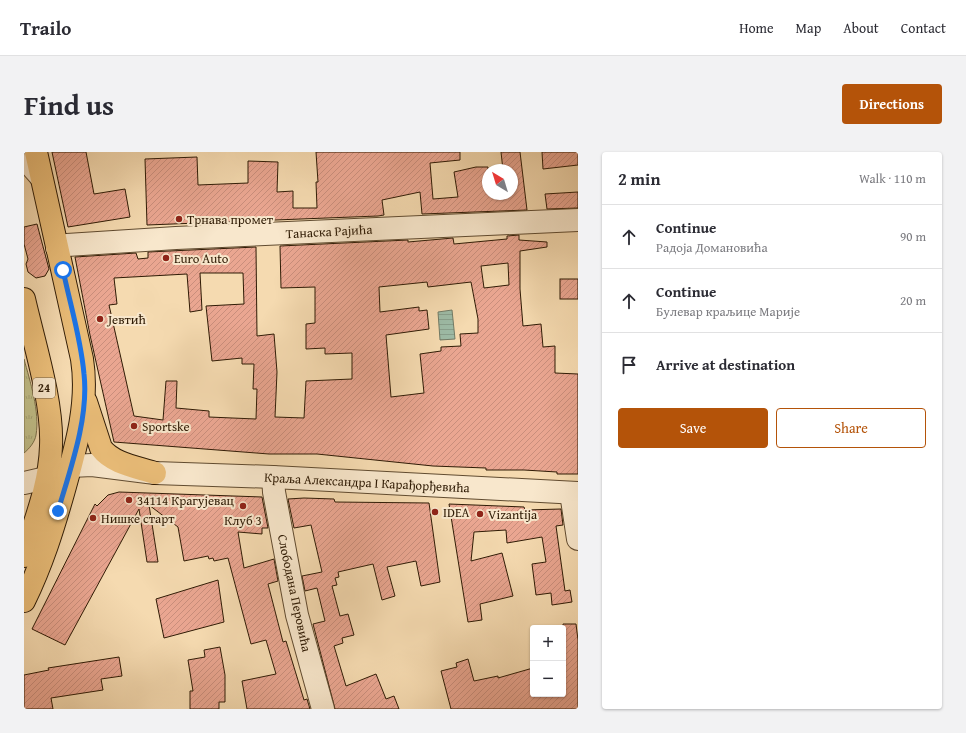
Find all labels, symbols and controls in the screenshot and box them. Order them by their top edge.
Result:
text: Trailo [20,14,71,42]
text: Home [739,18,774,38]
text: Map [796,18,821,38]
text: About [843,18,879,38]
text: Contact [901,18,946,38]
text: Find us [24,84,114,125]
button: Directions [842,84,942,124]
north arrow [482,164,518,200]
text: 2 min [618,166,660,191]
text: Walk · 110 m [859,169,926,188]
place label: Трнава промет [187,210,274,229]
marker: Трнава промет [174,214,184,224]
text: Continue [656,217,717,238]
street label: Танаска Рајића [285,220,374,243]
icon: ahead [618,226,640,248]
text: 90 m [900,227,926,246]
text: Радоја Домановића [656,238,768,257]
place label: Euro Auto [174,249,229,268]
marker: Euro Auto [161,253,171,263]
route start [54,261,72,279]
text: Continue [656,281,717,302]
icon: ahead [618,290,640,312]
text: 20 m [900,291,926,310]
text: Булевар краљице Марије [656,302,800,321]
place label: Јевтић [106,310,147,329]
marker: Јевтић [95,314,105,324]
icon: arrive [618,354,640,376]
text: Arrive at destination [656,354,795,375]
road number: 24 [33,378,55,398]
button: Save [618,408,768,448]
button: Share [776,408,926,448]
place label: Sportske [142,417,190,436]
marker: Sportske [129,421,139,431]
street label: Краља Александра I Карађорђевића [264,468,471,497]
place label: 34114 Крагујевац [137,491,235,510]
marker: 34114 Крагујевац [124,495,134,505]
marker: Клуб 3 [238,501,248,511]
route end [49,502,67,520]
place label: IDEA [443,503,469,522]
place label: Vizantija [488,505,538,524]
marker: IDEA [430,507,440,517]
place label: Нишке старт [101,509,175,528]
marker: Vizantija [475,509,485,519]
place label: Клуб 3 [224,511,262,530]
marker: Нишке старт [88,513,98,523]
street label: Слободана Перовића [273,533,316,654]
map controls [530,625,566,697]
button: + [530,625,566,661]
button: − [530,661,566,697]

